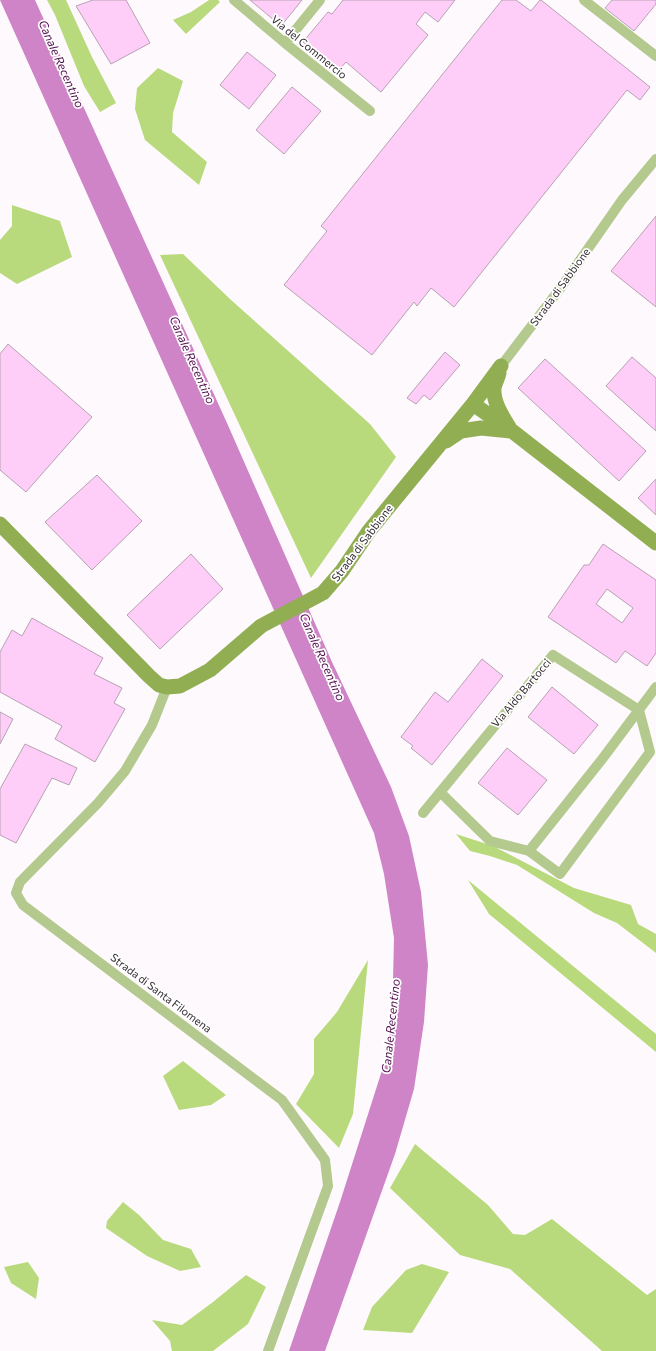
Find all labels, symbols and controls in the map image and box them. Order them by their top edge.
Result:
street label: Via del Commercio [269,12,350,81]
water label: Canale Recentino [36,18,88,110]
street label: Strada di Sabbione [527,245,592,328]
water label: Canale Recentino [167,314,219,406]
street label: Strada di Sabbione [328,501,395,584]
water label: Canale Recentino [297,611,349,703]
street label: Via Aldo Bartocci [488,656,553,730]
street label: Strada di Santa Filomena [108,950,214,1035]
water label: Canale Recentino [378,978,402,1074]

